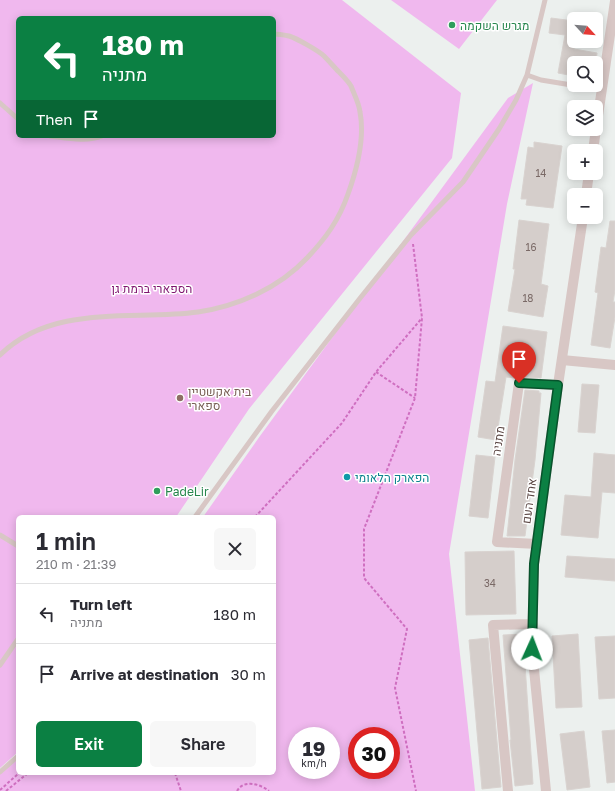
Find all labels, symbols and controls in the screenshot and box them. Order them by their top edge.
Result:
north arrow [567,12,603,48]
map controls [567,12,603,224]
place label: מגרש השקמה [460,18,529,33]
marker: מגרש השקמה [447,20,457,30]
text: 180 m [102,28,184,61]
icon: left [36,32,88,84]
button: search [567,56,603,92]
text: מתניה [102,63,147,85]
button: layers [567,100,603,136]
icon: arrive [80,108,102,130]
text: Then [36,110,72,128]
button: + [567,144,603,180]
house number: 14 [536,167,546,179]
button: − [567,188,603,224]
house number: 16 [526,241,536,253]
park label: הספארי ברמת גן [112,281,192,296]
house number: 18 [523,292,533,304]
pin [502,342,536,383]
icon: arrive [508,348,530,370]
place label: בית אקשטיין ספארי [188,384,252,413]
marker: בית אקשטיין ספארי [175,393,185,403]
street label: מתניה [488,425,508,457]
place label: הפארק הלאומי [355,470,429,485]
marker: הפארק הלאומי [342,472,352,482]
street label: אחד העם [518,477,540,525]
place label: PadeLir [165,484,209,499]
marker: PadeLir [152,486,162,496]
text: 1 min [36,526,96,555]
button: close [214,528,256,570]
text: 210 m · 21:39 [36,556,116,572]
house number: 34 [484,577,496,589]
text: Turn left [70,595,132,613]
icon: left [36,603,58,625]
text: 180 m [213,605,256,623]
text: מתניה [70,614,103,630]
position arrow [511,628,553,670]
icon: arrive [36,663,58,685]
text: Arrive at destination [70,665,219,683]
text: 30 m [231,665,266,683]
button: Exit [36,721,142,767]
button: Share [150,721,256,767]
speed limit sign: 30 [348,727,400,779]
text: 19 [302,736,325,760]
text: km/h [301,757,327,769]

